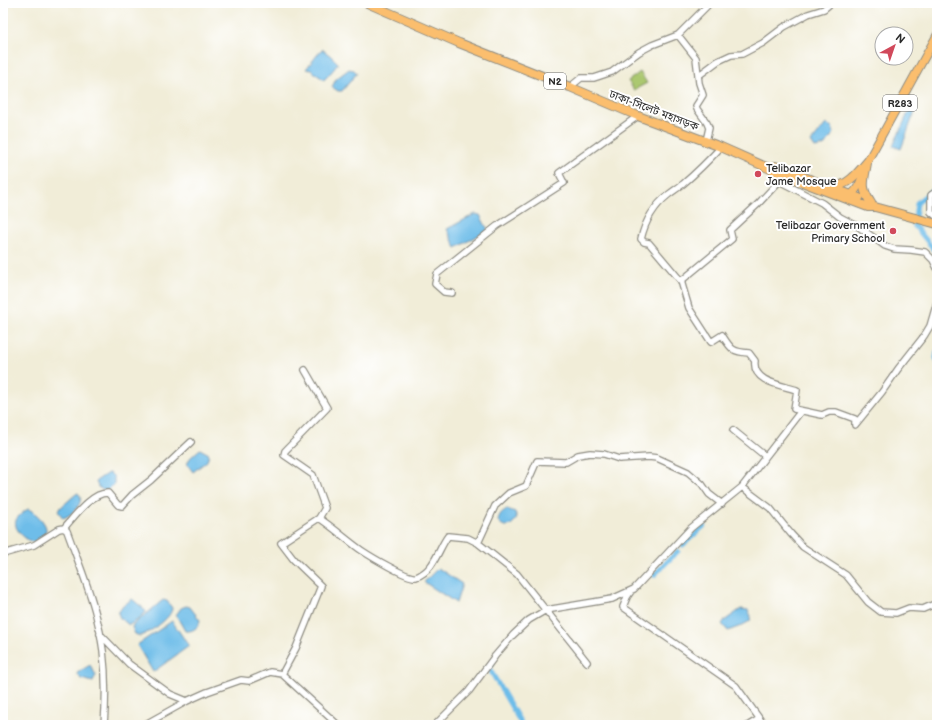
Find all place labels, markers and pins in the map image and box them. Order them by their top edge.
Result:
place label: Telibazar Jame Mosque [766,162,837,188]
marker: Telibazar Jame Mosque [753,169,763,179]
place label: Telibazar Government Primary School [776,219,886,245]
marker: Telibazar Government Primary School [888,226,898,236]

